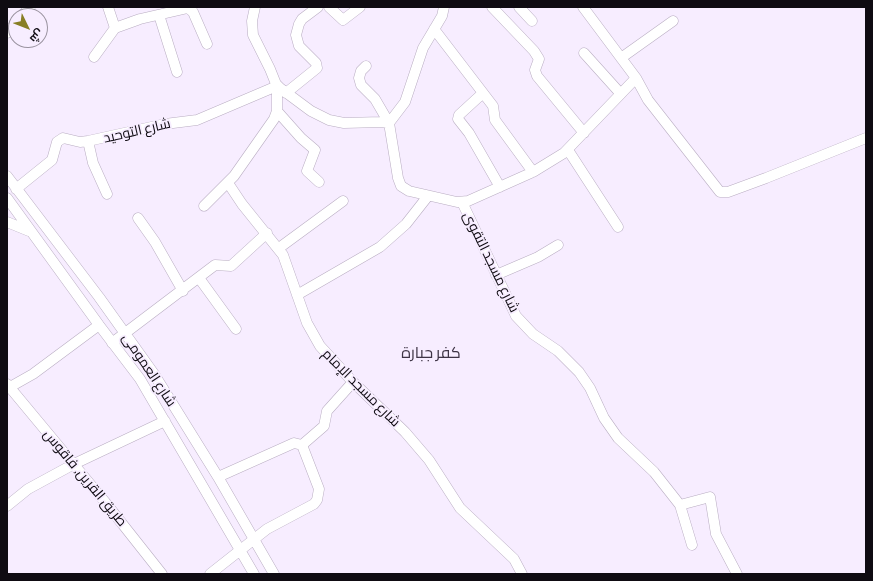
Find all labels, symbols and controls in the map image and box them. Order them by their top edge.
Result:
north arrow [8,8,48,48]
text: ش [28,27,45,45]
street label: شارع التوحيد [102,115,172,147]
street label: شارع مسجد التقوى [459,209,523,315]
street label: شارع العمومى [118,330,180,410]
district label: كفر جبارة [401,343,461,363]
street label: شارع مسجد الإمام [319,346,403,430]
street label: طريق القرين, فاقوس [40,426,130,530]

